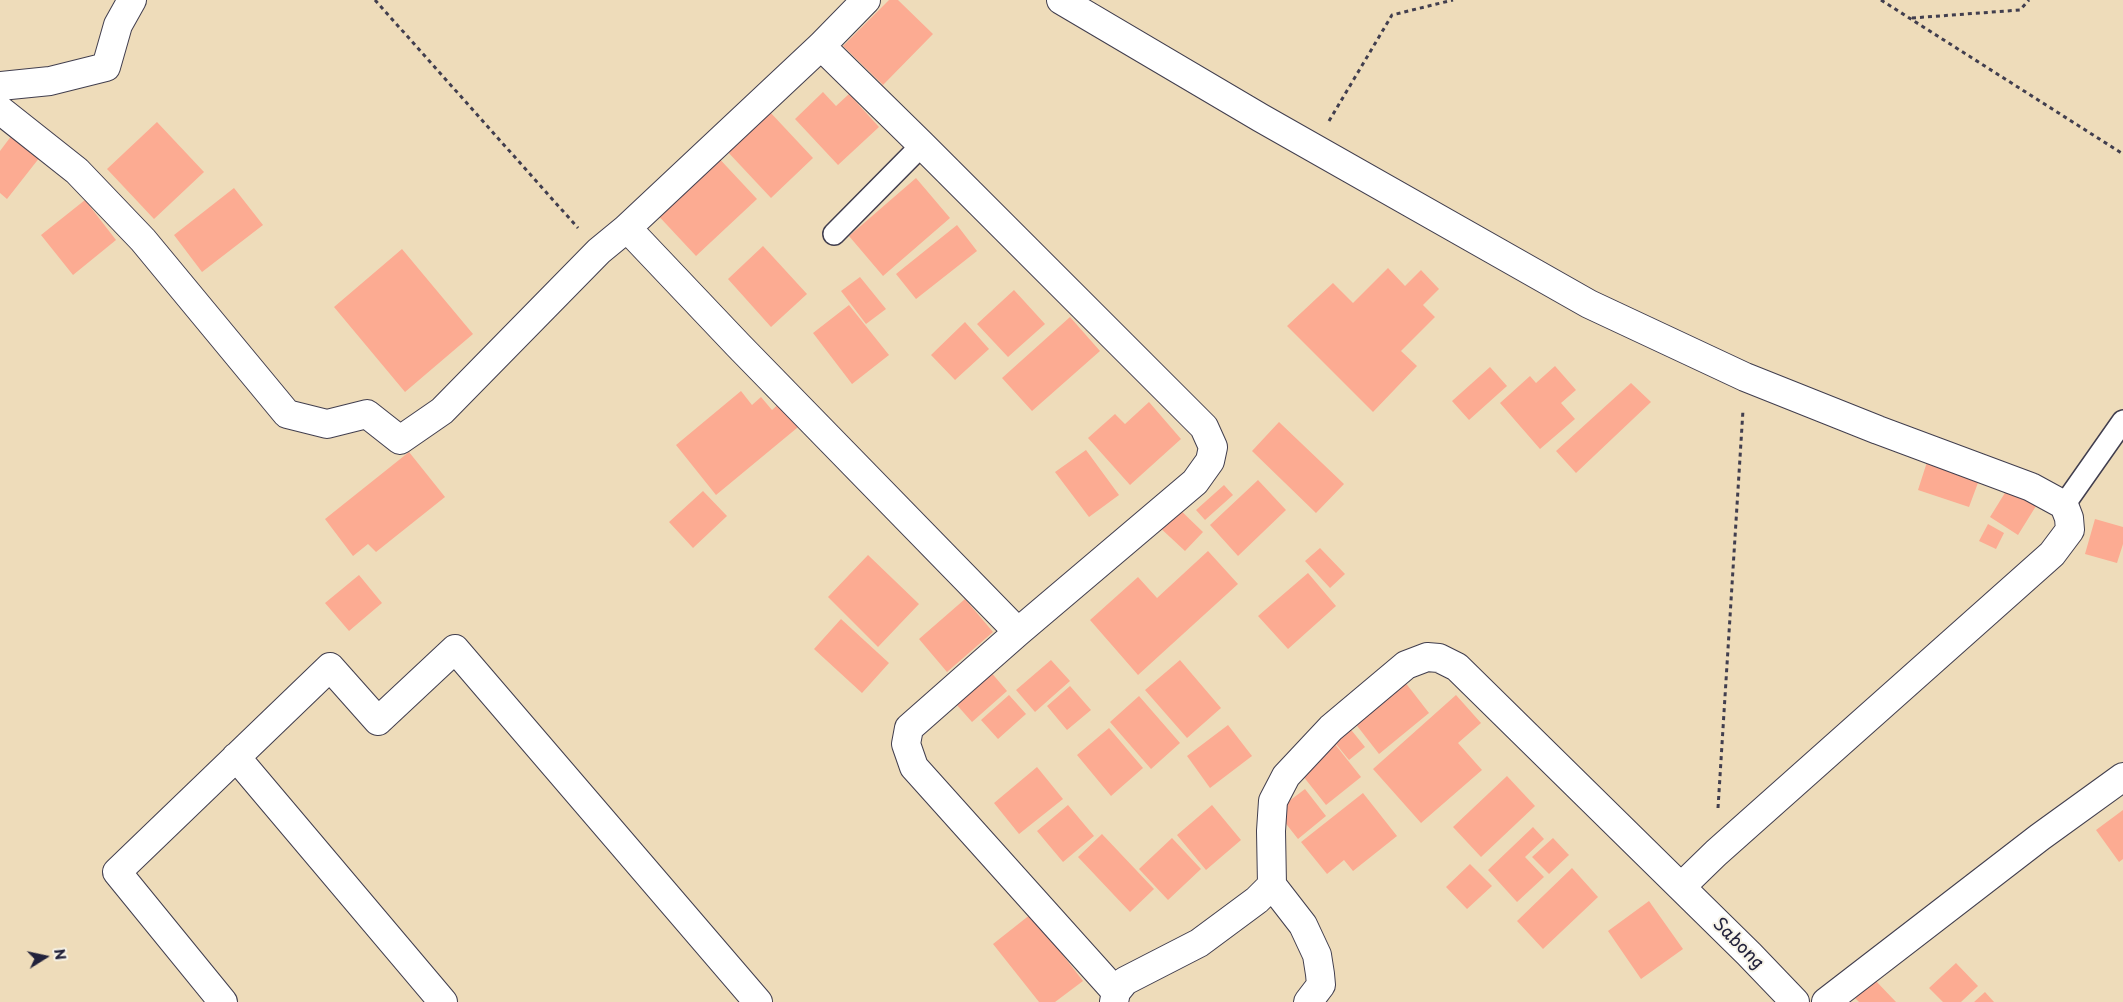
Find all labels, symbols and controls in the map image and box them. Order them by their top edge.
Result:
street label: Sabong [1708,914,1768,974]
north arrow [20,932,70,982]
text: N [49,947,72,962]

